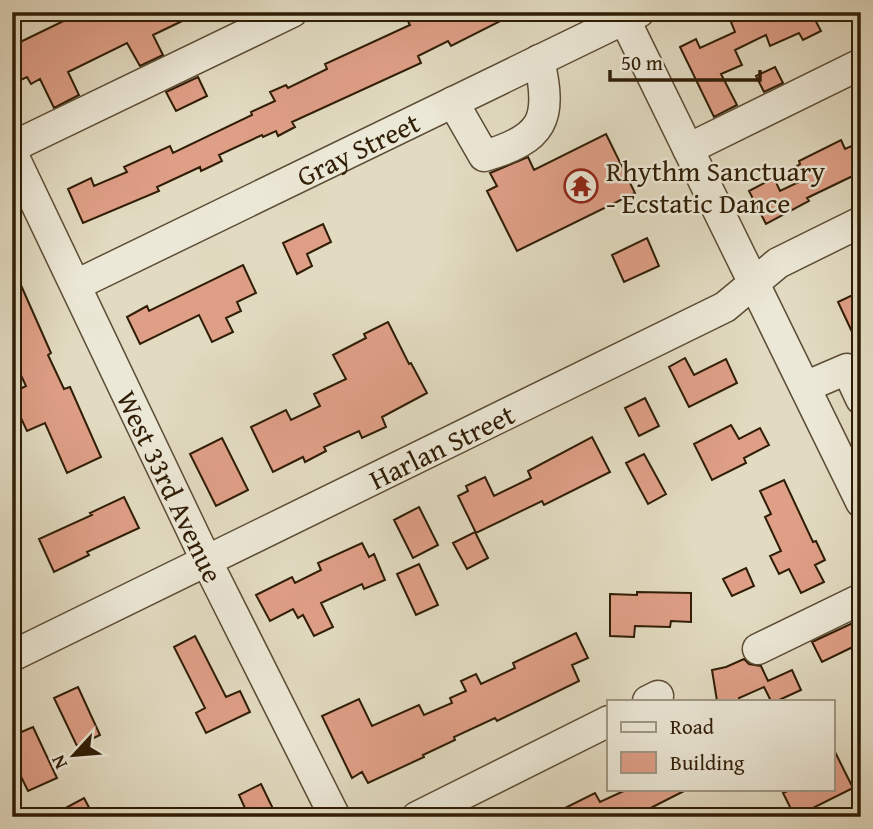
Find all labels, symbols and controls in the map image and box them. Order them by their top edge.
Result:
scale bar [610,38,761,82]
text: 50 m [621,47,663,78]
street label: Gray Street [289,101,426,196]
place label: Rhythm Sanctuary - Ecstatic Dance [606,150,825,223]
temple icon: Rhythm Sanctuary - Ecstatic Dance [562,167,600,205]
street label: West 33rd Avenue [107,383,234,589]
street label: Harlan Street [362,393,521,499]
legend [607,700,834,790]
text: Road [670,711,715,742]
north arrow [38,720,108,790]
text: Building [670,747,745,778]
text: N [43,750,74,774]

